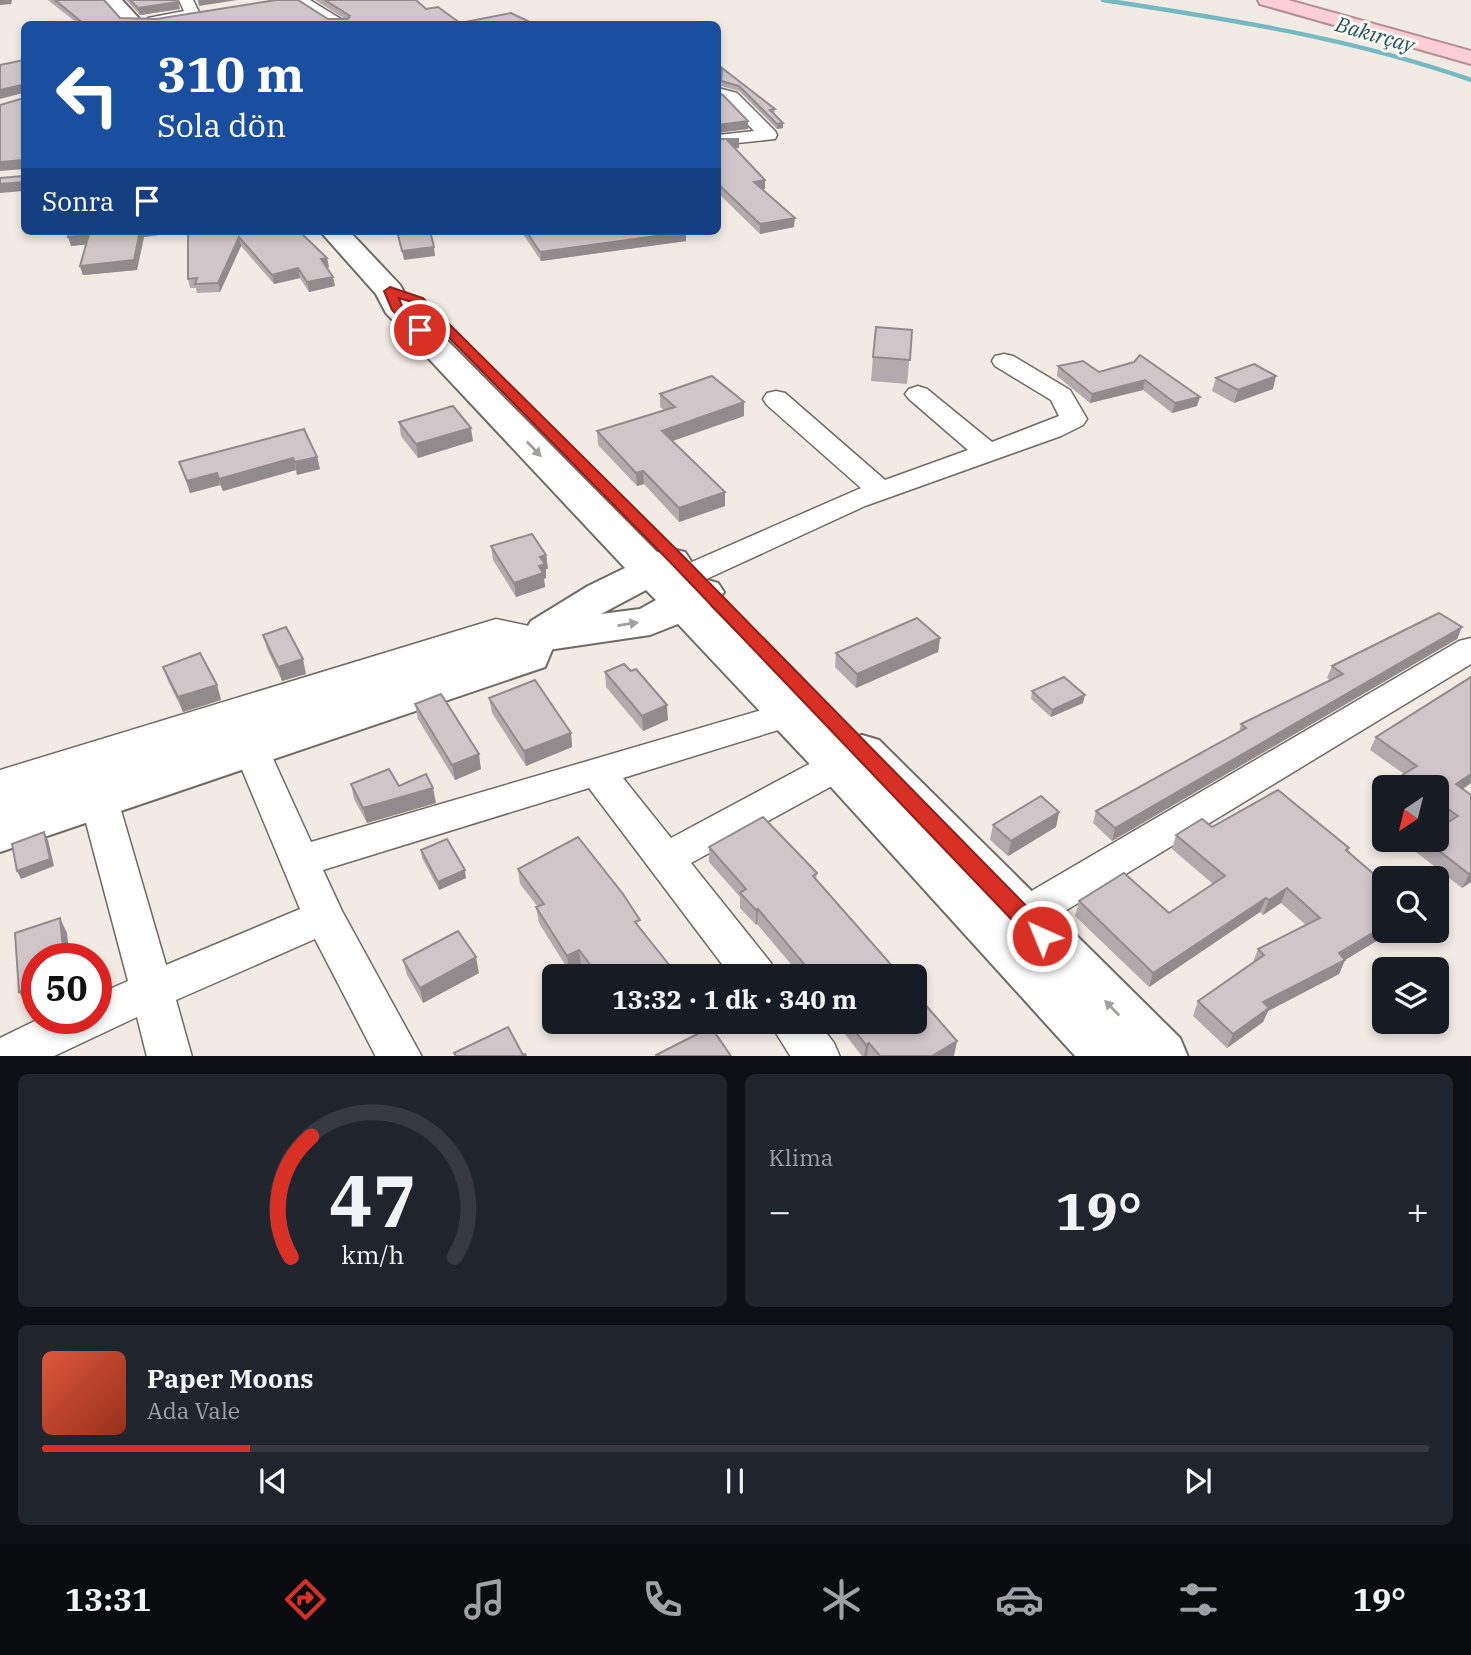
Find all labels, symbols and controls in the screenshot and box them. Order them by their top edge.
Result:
water label: Bakırçay [1332,9,1420,59]
text: 310 m [157,42,304,105]
icon: left [42,49,133,140]
text: Sola dön [157,104,286,146]
icon: arrive [128,182,166,220]
text: Sonra [42,184,114,218]
pin [390,300,450,360]
icon: arrive [401,311,439,349]
one-way arrow [525,440,541,457]
one-way arrow [617,618,639,629]
north arrow [1372,775,1449,852]
map controls [1372,775,1449,1034]
button: search [1372,866,1449,943]
position arrow [1005,899,1079,973]
speed limit sign: 50 [21,943,112,1034]
button: layers [1372,957,1449,1034]
text: 13:32 · 1 dk · 340 m [612,982,857,1016]
one-way arrow [1103,999,1120,1016]
text: Klima [769,1142,833,1172]
text: 47 [329,1152,416,1247]
text: 19° [1055,1177,1142,1244]
text: − [769,1186,791,1235]
text: + [1406,1186,1429,1235]
text: km/h [341,1237,404,1270]
text: Paper Moons [147,1361,314,1395]
text: Ada Vale [147,1395,240,1425]
icon: previous [254,1462,292,1500]
icon: pause [716,1462,754,1500]
icon: next [1179,1462,1217,1500]
icon: directions [281,1575,330,1624]
icon: music [460,1575,509,1624]
icon: phone [638,1575,687,1624]
icon: climate [817,1575,866,1624]
icon: car [995,1575,1044,1624]
icon: filters [1174,1575,1223,1624]
text: 13:31 [65,1578,151,1620]
text: 19° [1353,1578,1406,1620]

